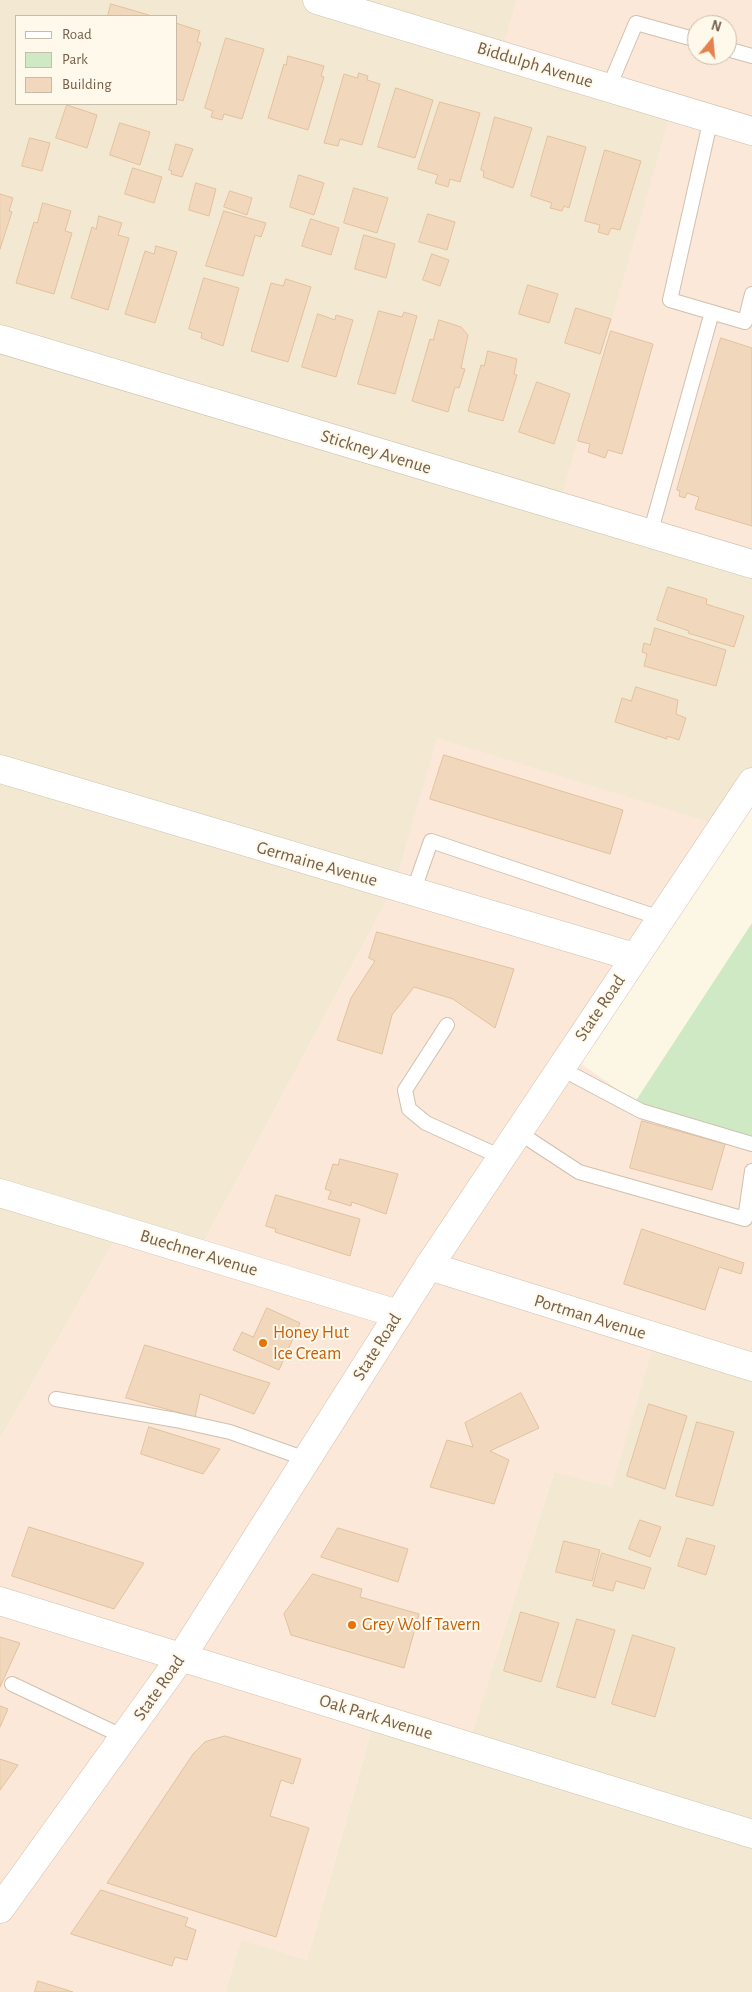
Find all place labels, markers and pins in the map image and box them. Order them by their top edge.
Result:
place label: Honey Hut Ice Cream [273,1322,349,1365]
marker: Honey Hut Ice Cream [257,1337,269,1349]
place label: Grey Wolf Tavern [362,1614,481,1636]
marker: Grey Wolf Tavern [346,1619,358,1631]

